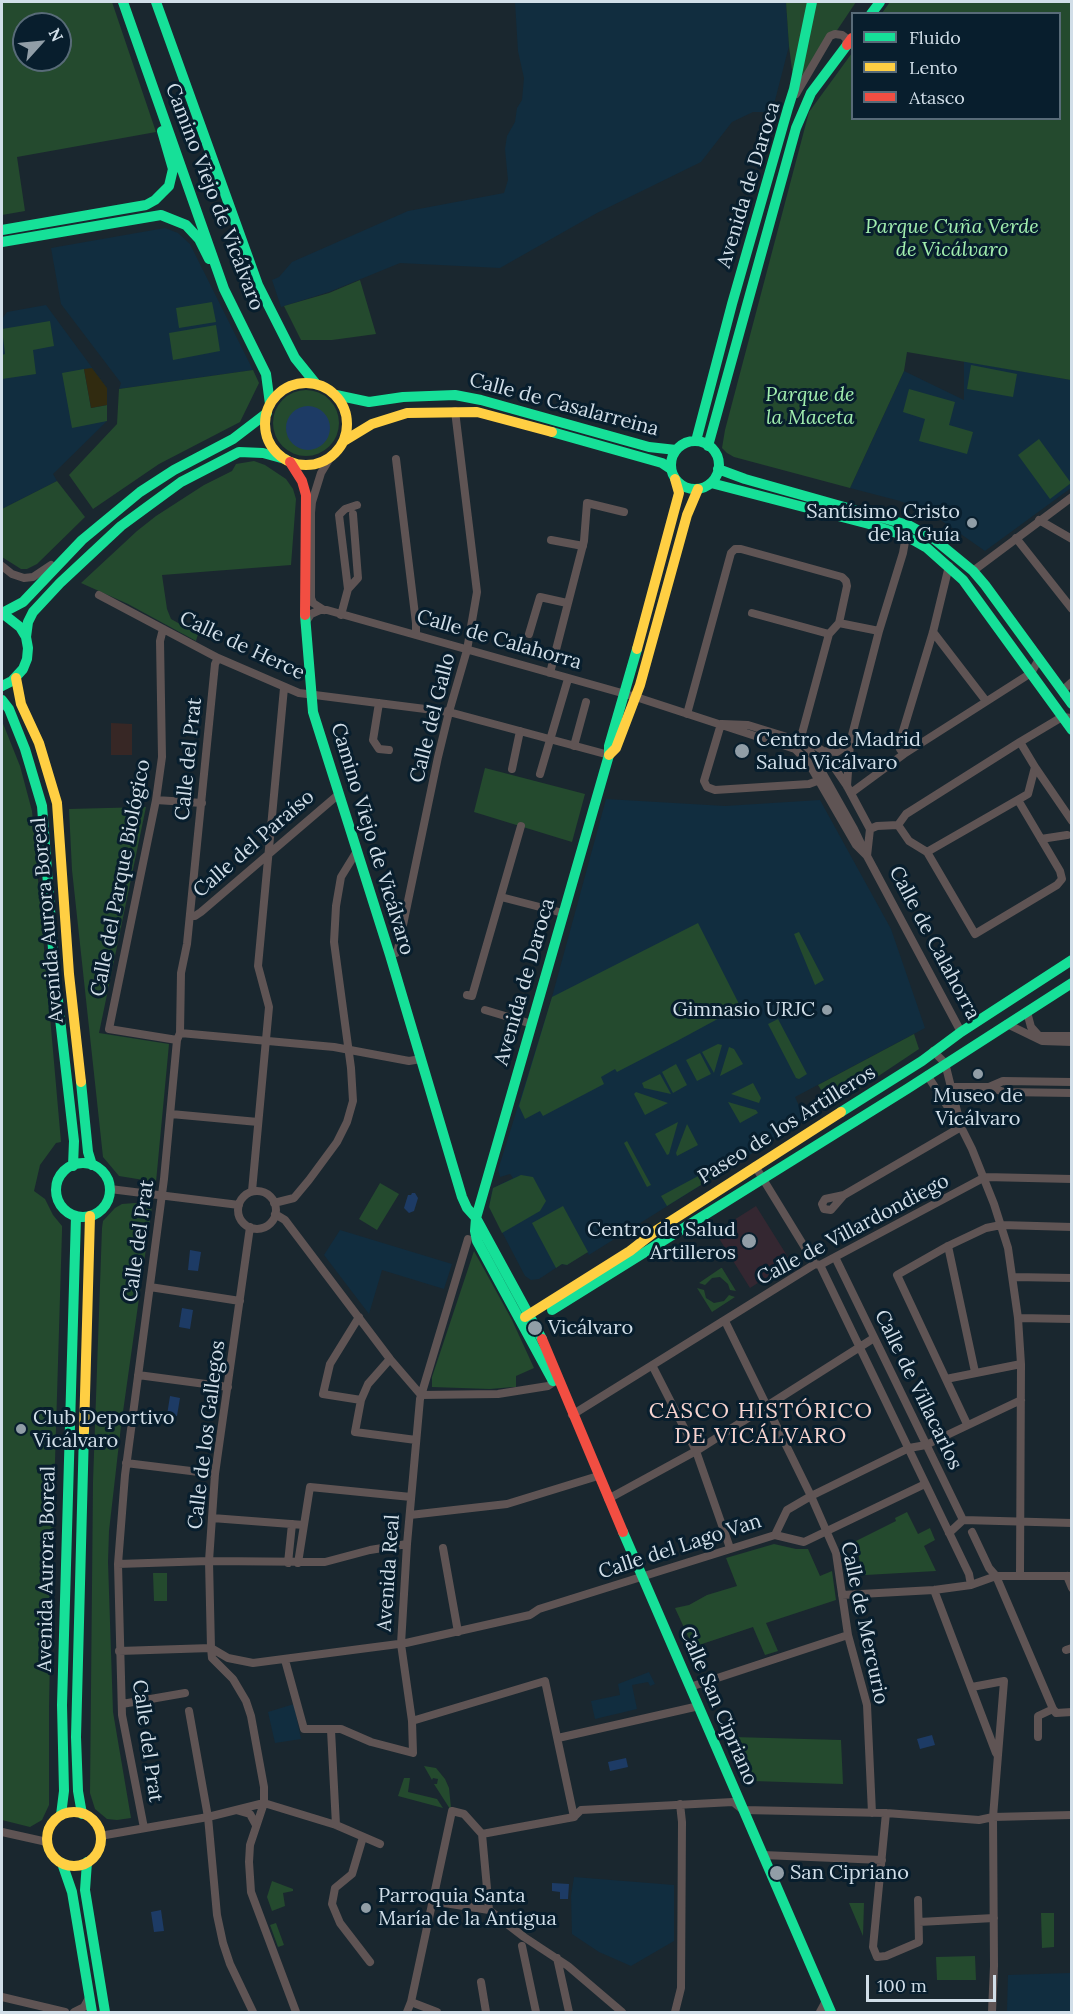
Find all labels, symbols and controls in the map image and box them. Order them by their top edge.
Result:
north arrow [12,12,72,72]
legend [851,12,1061,120]
text: N [45,25,68,45]
text: Fluido [909,26,961,49]
text: Lento [909,56,957,79]
street label: Camino Viejo de Vicálvaro [160,80,268,314]
text: Atasco [909,86,965,109]
street label: Avenida de Daroca [712,99,786,271]
park label: Parque Cuña Verde de Vicálvaro [865,215,1039,262]
street label: Calle de Casalarreina [467,368,661,442]
park label: Parque de la Maceta [765,383,855,430]
place label: Santísimo Cristo de la Guía [806,500,960,547]
marker: Santísimo Cristo de la Guía [965,516,979,530]
street label: Calle de Calahorra [414,605,584,675]
street label: Calle de Herce [176,607,308,685]
street label: Calle del Gallo [405,651,461,785]
street label: Calle del Prat [171,696,207,822]
street label: Camino Viejo de Vicálvaro [325,720,419,958]
place label: Centro de Madrid Salud Vicálvaro [756,728,921,775]
marker: Centro de Madrid Salud Vicálvaro [733,742,751,760]
street label: Calle del Parque Biológico [86,757,156,999]
street label: Calle del Paraíso [189,785,319,903]
street label: Avenida Aurora Boreal [27,816,69,1024]
street label: Calle de Calahorra [883,862,985,1024]
street label: Avenida de Daroca [490,896,560,1068]
place label: Gimnasio URJC [673,998,815,1022]
marker: Gimnasio URJC [820,1003,834,1017]
street label: Paseo de los Artilleros [694,1061,880,1189]
marker: Museo de Vicálvaro [971,1067,985,1081]
place label: Museo de Vicálvaro [933,1084,1023,1131]
street label: Calle de Villardondiego [753,1169,953,1291]
street label: Calle del Prat [119,1178,159,1304]
place label: Centro de Salud Artilleros [587,1218,736,1265]
marker: Centro de Salud Artilleros [740,1232,758,1250]
street label: Calle de Villacarlos [869,1306,967,1474]
place label: Vicálvaro [548,1316,633,1340]
marker: Vicálvaro [526,1319,544,1337]
street label: Calle de los Gallegos [184,1339,230,1531]
district label: CASCO HISTÓRICO DE VICÁLVARO [649,1399,873,1450]
place label: Club Deportivo Vicálvaro [33,1406,174,1453]
marker: Club Deportivo Vicálvaro [14,1422,28,1436]
street label: Avenida Aurora Boreal [33,1466,61,1672]
street label: Calle del Lago Van [595,1509,765,1585]
street label: Avenida Real [373,1514,405,1632]
street label: Calle de Mercurio [835,1540,893,1706]
street label: Calle San Cipriano [674,1623,762,1789]
street label: Calle del Prat [127,1678,167,1804]
place label: San Cipriano [790,1861,909,1885]
marker: San Cipriano [768,1864,786,1882]
place label: Parroquia Santa María de la Antigua [378,1884,557,1931]
marker: Parroquia Santa María de la Antigua [359,1901,373,1915]
scale bar [869,1963,1000,2001]
text: 100 m [877,1974,927,1997]

